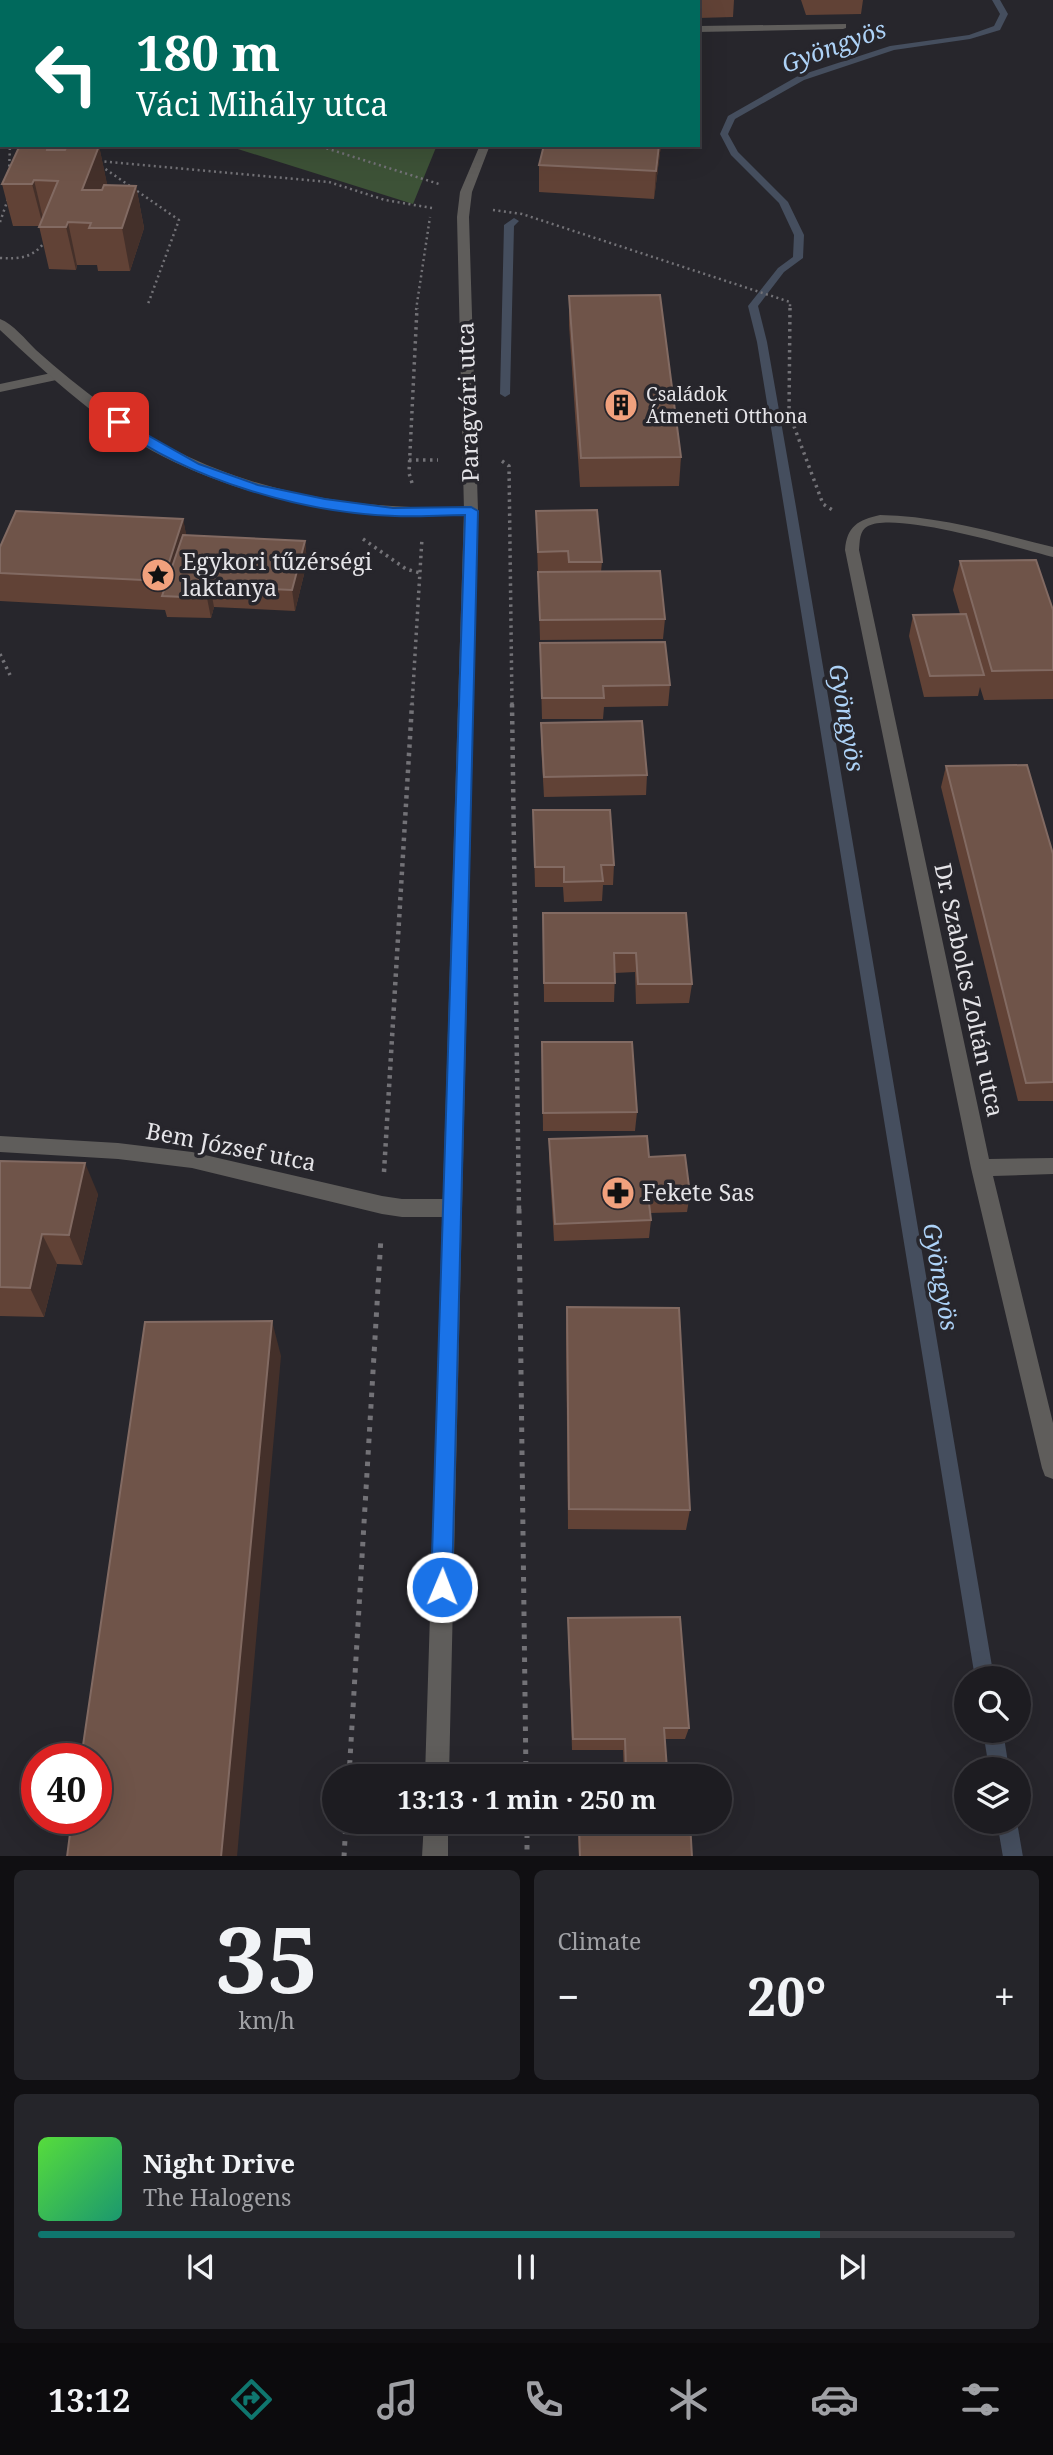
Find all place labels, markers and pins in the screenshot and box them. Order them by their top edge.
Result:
place label: Családok Átmeneti Otthona [646,381,808,429]
building icon: Családok Átmeneti Otthona [602,386,640,424]
pin [89,392,149,452]
place label: Egykori tűzérségi laktanya [182,545,373,603]
place icon: Egykori tűzérségi laktanya [139,556,177,594]
pharmacy icon: Fekete Sas [599,1174,637,1212]
place label: Fekete Sas [642,1176,754,1208]

